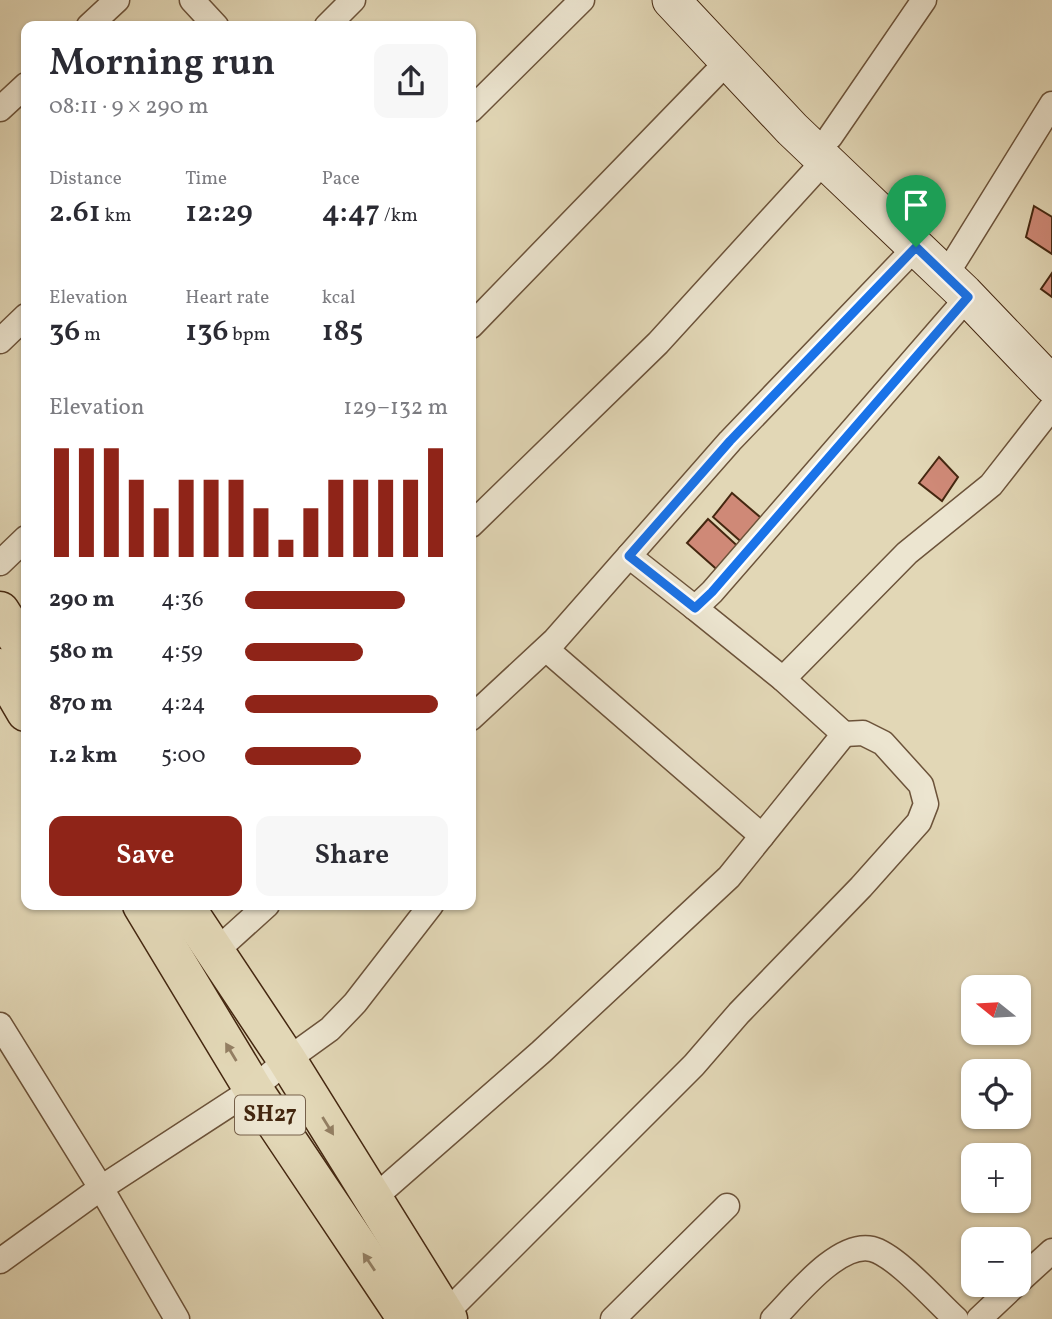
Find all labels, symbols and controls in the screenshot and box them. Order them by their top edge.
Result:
text: Morning run [49,38,275,91]
button: share [374,44,448,118]
text: 08:11 · 9 × 290 m [49,91,209,123]
text: Distance [49,166,122,192]
text: Time [185,166,227,192]
text: Pace [322,166,360,192]
pin [886,175,946,247]
icon: arrive [897,186,935,224]
text: 2.61 [49,192,101,234]
text: 12:29 [185,192,253,234]
text: 4:47 [322,192,380,234]
text: km [101,203,132,229]
text: /km [380,203,418,229]
text: Elevation [49,285,128,311]
text: Heart rate [185,285,269,311]
text: kcal [322,285,355,311]
text: 36 [49,311,80,353]
text: 136 [185,311,229,353]
text: 185 [322,311,363,353]
text: m [80,322,101,348]
text: bpm [229,322,270,348]
text: Elevation [49,392,145,424]
text: 129–132 m [343,392,448,424]
text: 290 m [49,584,115,616]
text: 4:36 [161,584,204,616]
text: 580 m [49,636,114,668]
text: 4:59 [161,636,203,668]
text: 870 m [49,688,113,720]
text: 4:24 [161,688,206,720]
text: 1.2 km [49,740,118,772]
text: 5:00 [161,740,206,772]
button: Save [49,816,242,896]
button: Share [256,816,448,896]
north arrow [961,975,1031,1045]
map controls [961,975,1031,1297]
one-way arrow [225,1042,237,1061]
button: locate [961,1059,1031,1129]
road number: SH27 [235,1096,305,1134]
one-way arrow [322,1116,335,1135]
button: + [961,1143,1031,1213]
button: − [961,1227,1031,1297]
one-way arrow [363,1252,376,1272]

